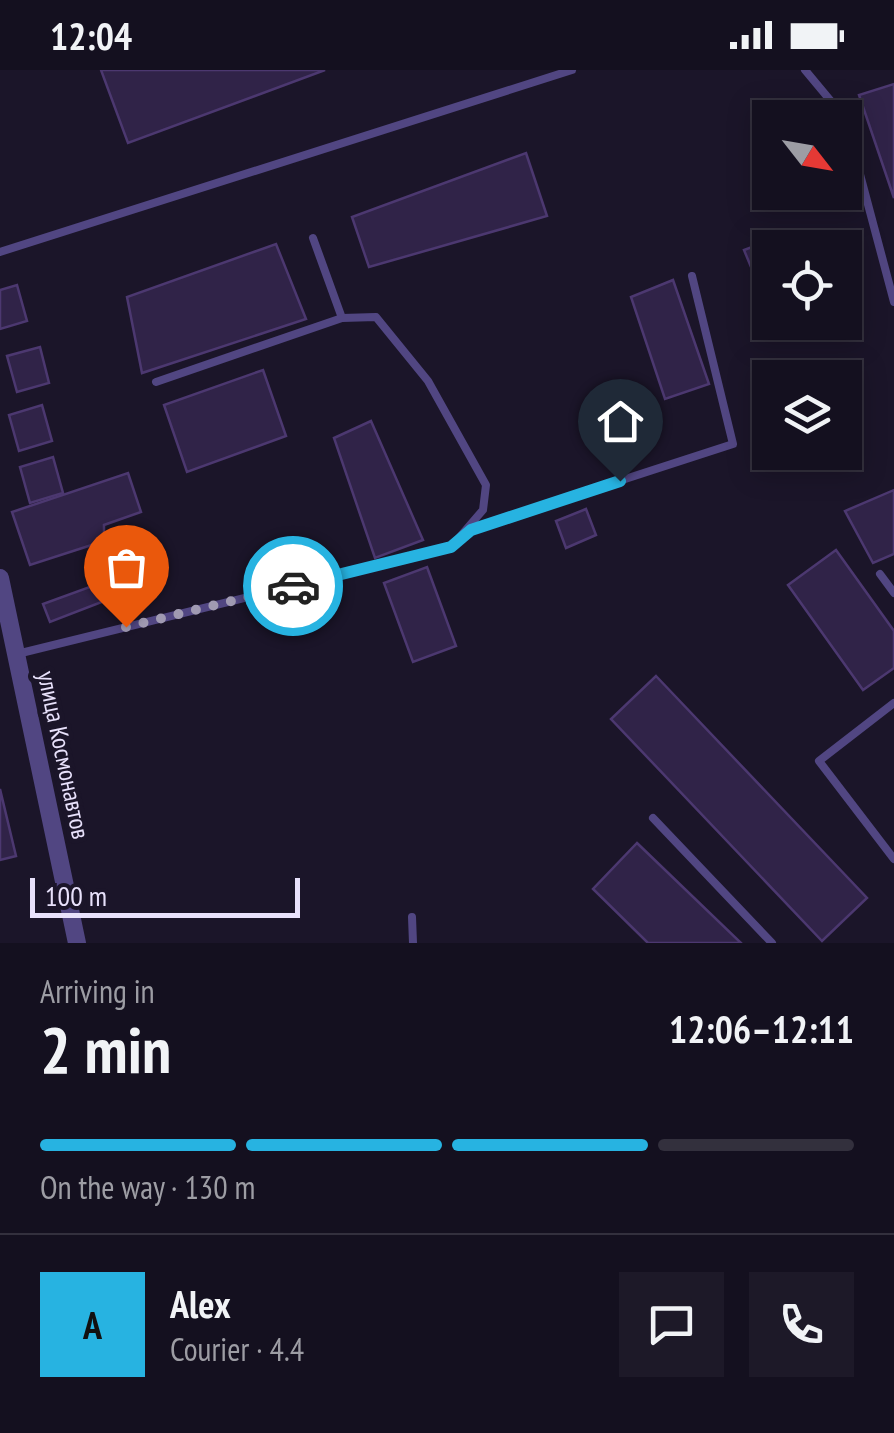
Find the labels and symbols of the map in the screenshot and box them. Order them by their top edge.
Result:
north arrow [752,100,862,210]
pin [578,379,663,482]
pin [84,525,169,628]
courier [243,536,343,636]
street label: улица Космонавтов [31,668,97,842]
scale bar [30,873,300,918]

